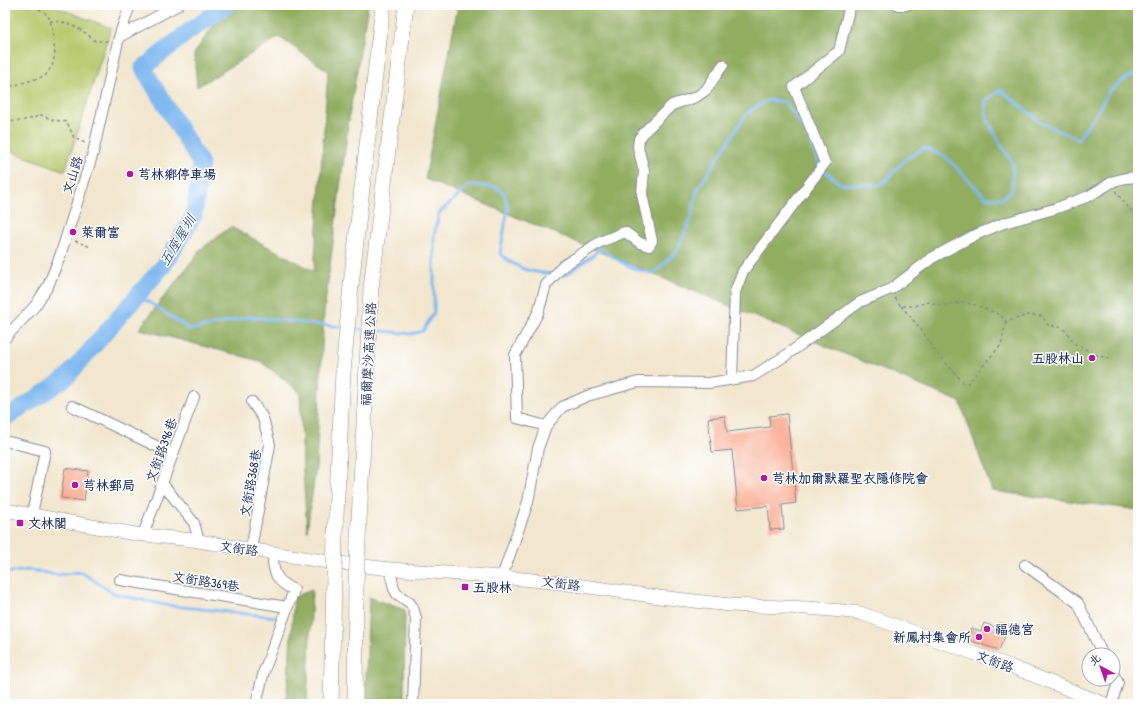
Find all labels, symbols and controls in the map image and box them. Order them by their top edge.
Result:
street label: 文山路 [57,154,87,196]
place label: 芎林鄉停車場 [138,165,216,183]
marker: 芎林鄉停車場 [125,169,135,179]
water label: 五座屋圳 [154,209,201,269]
place label: 萊爾富 [81,223,120,241]
marker: 萊爾富 [68,227,78,237]
street label: 福爾摩沙高速公路 [356,302,380,406]
place label: 五股林山 [1032,349,1084,367]
marker: 五股林山 [1087,353,1097,363]
street label: 文銜路396巷 [141,415,181,485]
street label: 文銜路368巷 [235,448,265,518]
place label: 芎林加爾默羅聖衣隱修院會 [772,469,928,487]
marker: 芎林加爾默羅聖衣隱修院會 [759,473,769,483]
place label: 芎林郵局 [83,476,135,494]
marker: 芎林郵局 [70,480,80,490]
place label: 文林閣 [28,514,67,532]
marker: 文林閣 [15,518,25,528]
street label: 文銜路 [218,536,260,560]
street label: 文銜路369巷 [171,567,241,595]
street label: 文銜路 [541,572,581,594]
place label: 五股林 [473,578,512,596]
marker: 五股林 [460,582,470,592]
place label: 福德宮 [995,620,1034,638]
marker: 福德宮 [982,624,992,634]
place label: 新鳳村集會所 [893,628,971,646]
marker: 新鳳村集會所 [974,632,984,642]
street label: 文銜路 [974,646,1016,676]
north arrow [1081,647,1121,687]
text: 北 [1086,650,1103,668]

